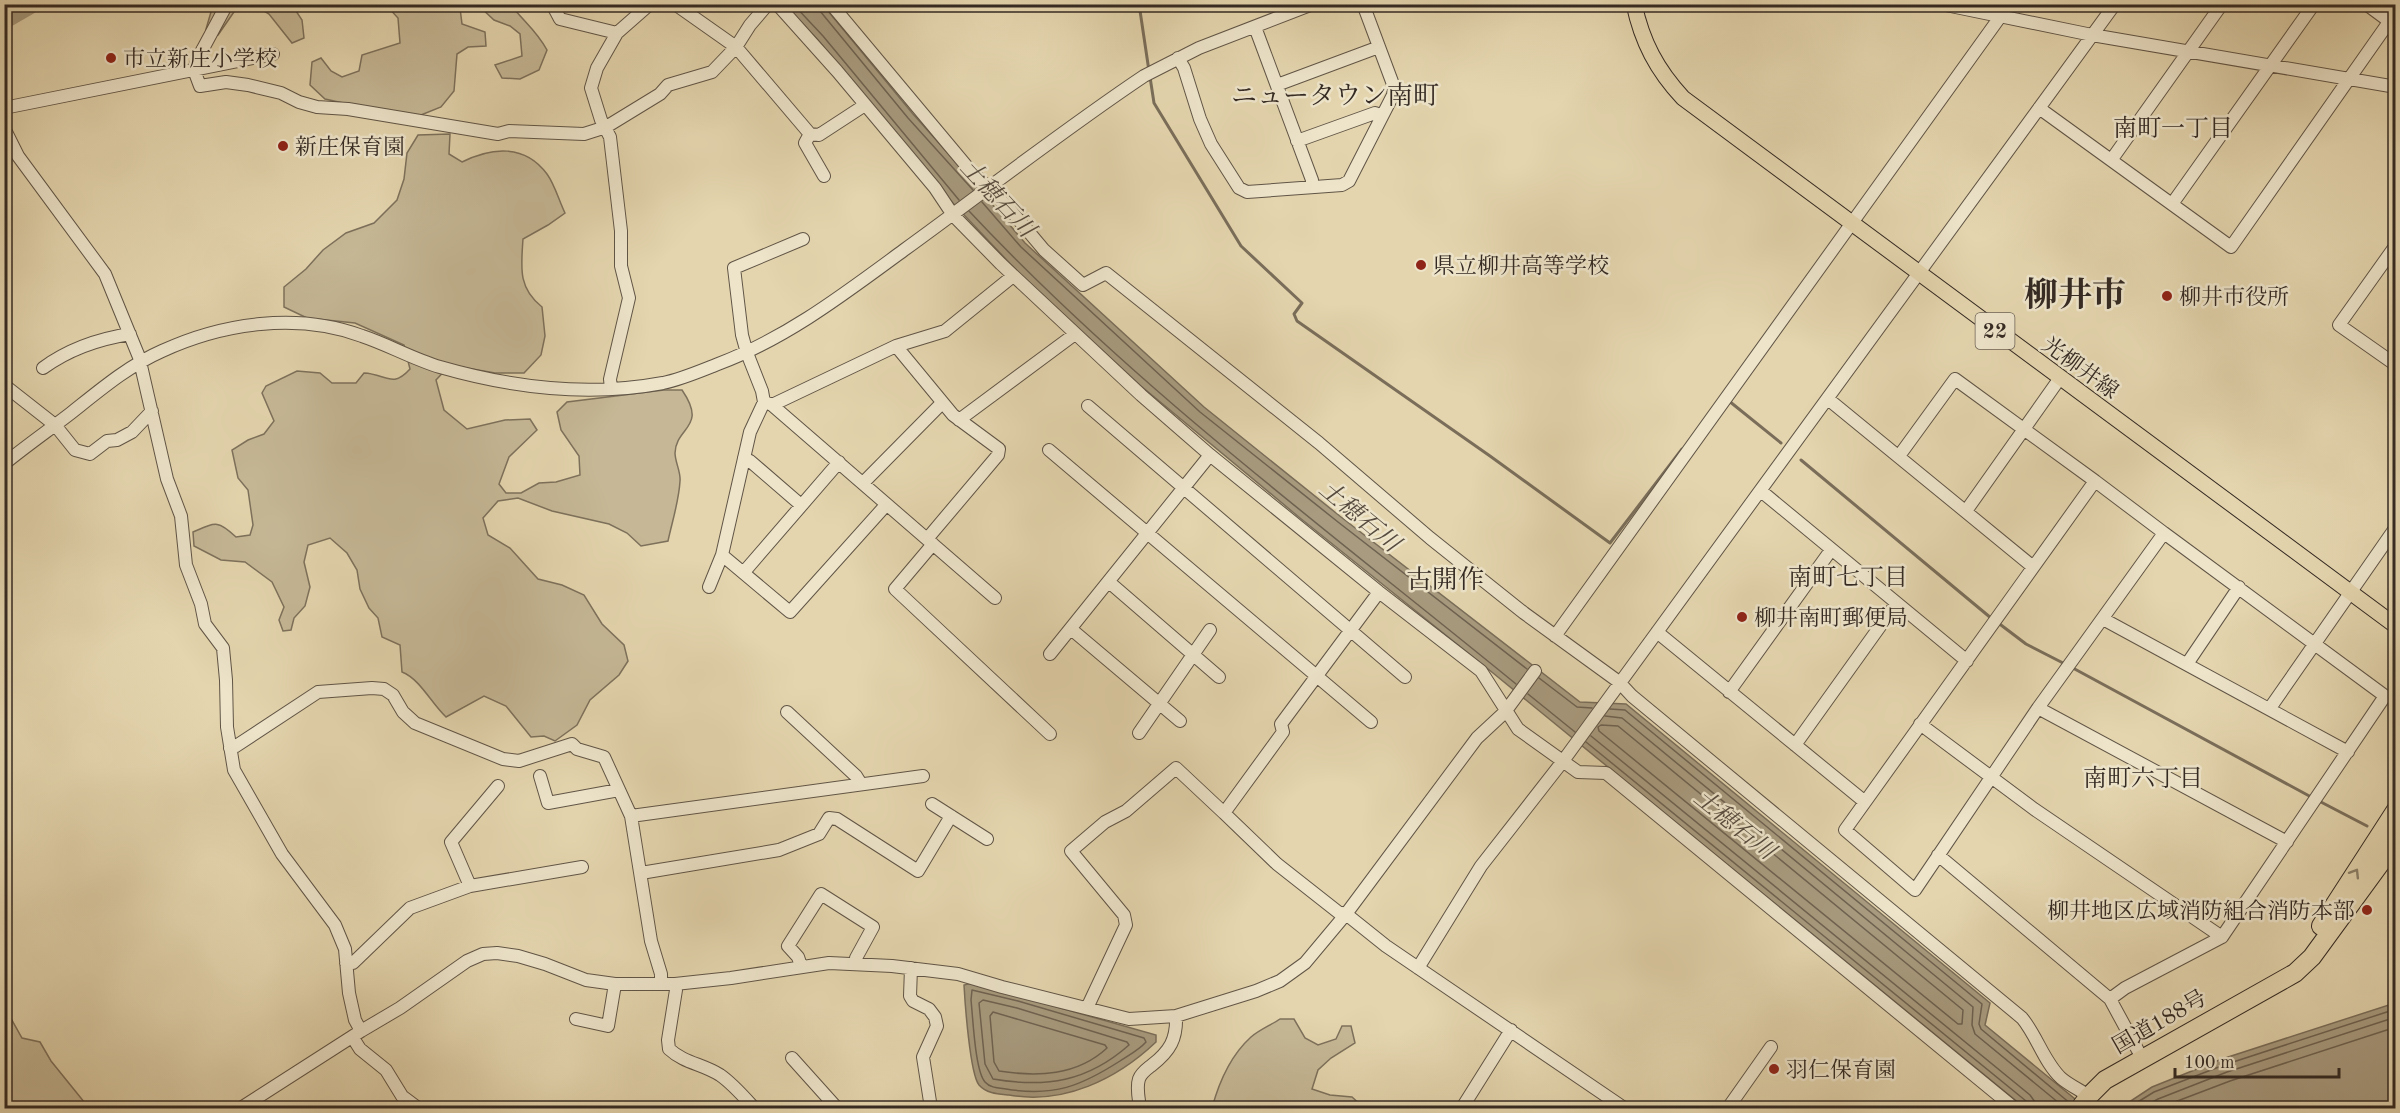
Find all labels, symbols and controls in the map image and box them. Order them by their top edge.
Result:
place label: 市立新庄小学校 [123,47,277,71]
marker: 市立新庄小学校 [104,51,118,65]
district label: ニュータウン南町 [1231,82,1439,110]
district label: 南町一丁目 [2113,115,2233,142]
place label: 新庄保育園 [295,135,405,159]
marker: 新庄保育園 [276,139,290,153]
water label: 土穂石川 [955,154,1042,245]
place label: 県立柳井高等学校 [1433,254,1609,278]
marker: 県立柳井高等学校 [1414,258,1428,272]
district label: 柳井市 [2024,277,2126,314]
place label: 柳井市役所 [2179,285,2289,309]
marker: 柳井市役所 [2160,289,2174,303]
road number: 22 [1976,313,2014,349]
street label: 光柳井線 [2038,332,2123,403]
water label: 土穂石川 [1314,475,1407,560]
district label: 南町七丁目 [1788,564,1908,591]
district label: 古開作 [1406,566,1484,594]
place label: 柳井南町郵便局 [1754,606,1908,630]
marker: 柳井南町郵便局 [1735,610,1749,624]
district label: 南町六丁目 [2083,765,2203,792]
water label: 土穂石川 [1689,784,1783,867]
one-way arrow [2348,869,2360,879]
place label: 柳井地区広域消防組合消防本部 [2047,899,2355,923]
marker: 柳井地区広域消防組合消防本部 [2360,903,2374,917]
street label: 国道188号 [2108,985,2211,1058]
scale bar [2175,1041,2338,1079]
text: 100 m [2184,1054,2235,1072]
place label: 羽仁保育園 [1786,1058,1896,1082]
marker: 羽仁保育園 [1767,1062,1781,1076]

